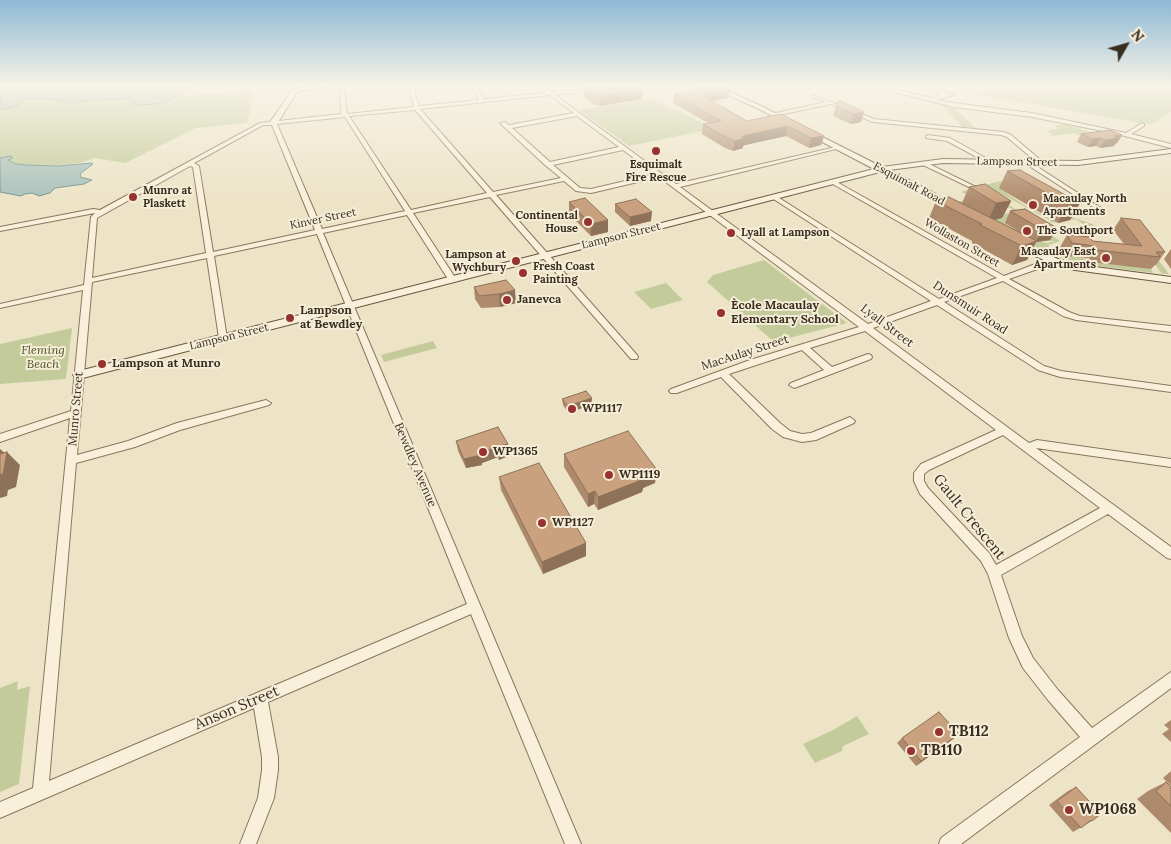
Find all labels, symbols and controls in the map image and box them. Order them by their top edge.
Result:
north arrow [1101,20,1151,70]
text: N [1127,26,1148,46]
marker: Esquimalt Fire Rescue [650,145,662,157]
street label: Lampson Street [976,155,1058,169]
place label: Esquimalt Fire Rescue [626,158,686,184]
street label: Esquimalt Road [871,160,947,208]
place label: Munro at Plaskett [143,184,192,210]
marker: Munro at Plaskett [127,191,139,203]
place label: Macaulay North Apartments [1043,192,1127,218]
marker: Macaulay North Apartments [1027,199,1039,211]
street label: Kinver Street [289,206,357,232]
place label: Continental House [515,209,578,235]
marker: Continental House [582,216,594,228]
street label: Wollaston Street [922,216,1002,270]
street label: Lampson Street [580,220,662,252]
place label: The Southport [1037,224,1113,238]
marker: The Southport [1021,225,1033,237]
place label: Lyall at Lampson [741,226,830,240]
marker: Lyall at Lampson [725,227,737,239]
place label: Macaulay East Apartments [1021,245,1096,271]
place label: Lampson at Wychbury [445,248,506,274]
marker: Macaulay East Apartments [1100,252,1112,264]
marker: Lampson at Wychbury [510,255,522,267]
place label: Fresh Coast Painting [533,260,595,286]
marker: Fresh Coast Painting [517,267,529,279]
street label: Dunsmuir Road [930,278,1010,338]
place label: Janevca [517,293,561,307]
marker: Janevca [501,294,513,306]
place label: Ècole Macaulay Elementary School [731,299,839,327]
street label: Lyall Street [858,301,916,351]
place label: Lampson at Bewdley [300,304,362,332]
marker: Ècole Macaulay Elementary School [715,307,727,319]
marker: Lampson at Bewdley [284,312,296,324]
street label: Lampson Street [188,321,270,353]
street label: MacAulay Street [699,332,791,374]
park label: Fleming Beach [21,344,65,372]
place label: Lampson at Munro [112,357,220,371]
marker: Lampson at Munro [96,358,108,370]
street label: Munro Street [66,371,86,447]
place label: WP1117 [582,402,622,416]
marker: WP1117 [566,403,578,415]
street label: Bewdley Avenue [391,421,439,509]
place label: WP1365 [493,445,538,459]
marker: WP1365 [477,446,489,458]
place label: WP1119 [619,468,660,482]
marker: WP1119 [603,469,615,481]
street label: Gault Crescent [929,471,1009,563]
place label: WP1127 [552,516,594,530]
marker: WP1127 [536,517,548,529]
street label: Anson Street [192,682,282,734]
place label: TB112 [949,723,989,741]
marker: TB112 [933,726,945,738]
place label: TB110 [921,742,962,760]
marker: TB110 [905,745,917,757]
place label: WP1068 [1079,801,1137,819]
marker: WP1068 [1063,804,1075,816]

